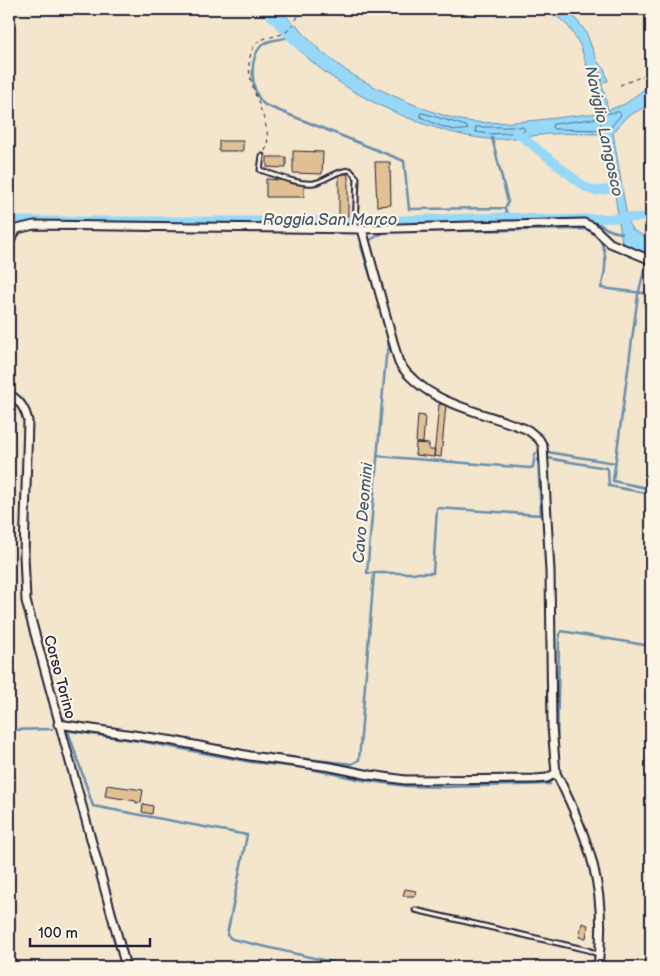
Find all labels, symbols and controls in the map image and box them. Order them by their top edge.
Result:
water label: Naviglio Langosco [580,64,627,198]
water label: Roggia San Marco [263,211,397,230]
water label: Cavo Deomini [350,460,377,564]
street label: Corso Torino [39,633,80,721]
scale bar [30,916,150,948]
text: 100 m [38,924,78,943]

